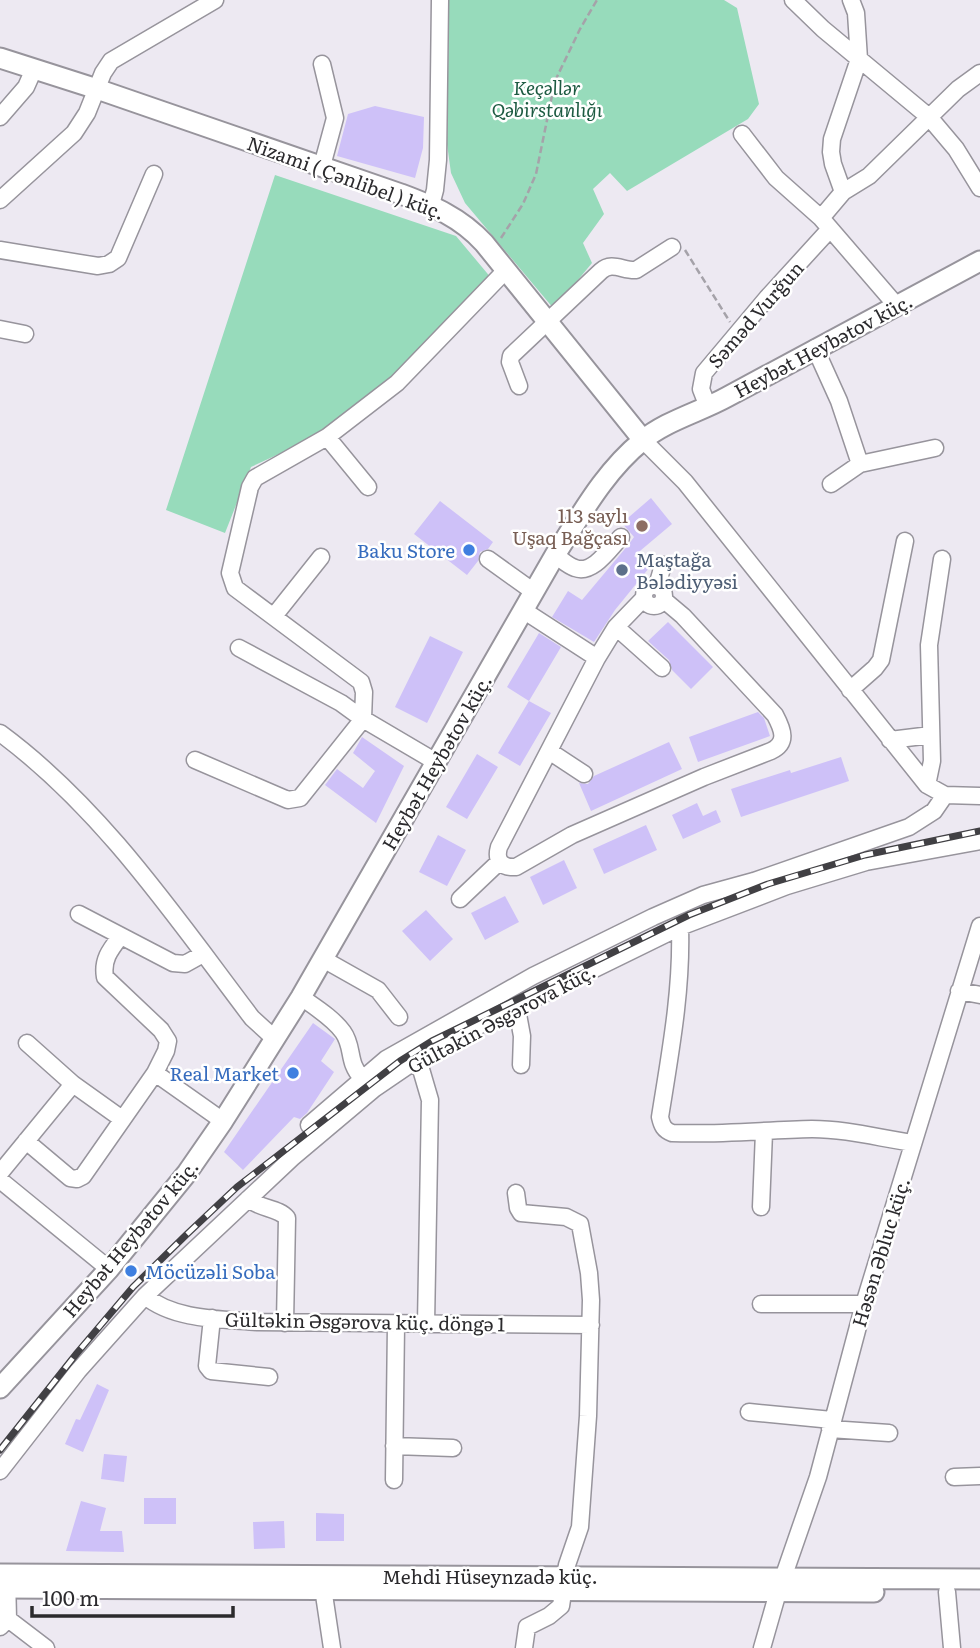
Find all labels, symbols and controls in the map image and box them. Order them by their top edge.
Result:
park label: Keçəllər Qəbirstanlığı [492,73,603,123]
street label: Nizami ( Çənlibel ) küç. [243,128,449,226]
street label: Səməd Vurğun [701,254,809,374]
street label: Heybət Heybətov küç. [729,286,917,404]
place label: 113 saylı Uşaq Bağçası [512,501,628,551]
marker: 113 saylı Uşaq Bağçası [634,518,650,534]
place label: Baku Store [357,536,455,564]
marker: Baku Store [461,542,477,558]
place label: Maştağa Bələdiyyəsi [636,545,738,595]
marker: Maştağa Bələdiyyəsi [614,562,630,578]
street label: Heybət Heybətov küç. [374,669,498,855]
street label: Gültəkin Əsgərova küç. [402,956,600,1080]
place label: Real Market [170,1059,279,1087]
marker: Real Market [285,1065,301,1081]
street label: Heybət Heybətov küç. [55,1153,205,1323]
street label: Həsən Əbluc küç. [844,1174,916,1330]
place label: Möcüzəli Soba [145,1257,276,1285]
marker: Möcüzəli Soba [123,1263,139,1279]
street label: Gültəkin Əsgərova küç. döngə 1 [225,1305,506,1337]
street label: Mehdi Hüseynzadə küç. [382,1562,598,1590]
scale bar [32,1574,233,1618]
text: 100 m [42,1581,99,1612]

